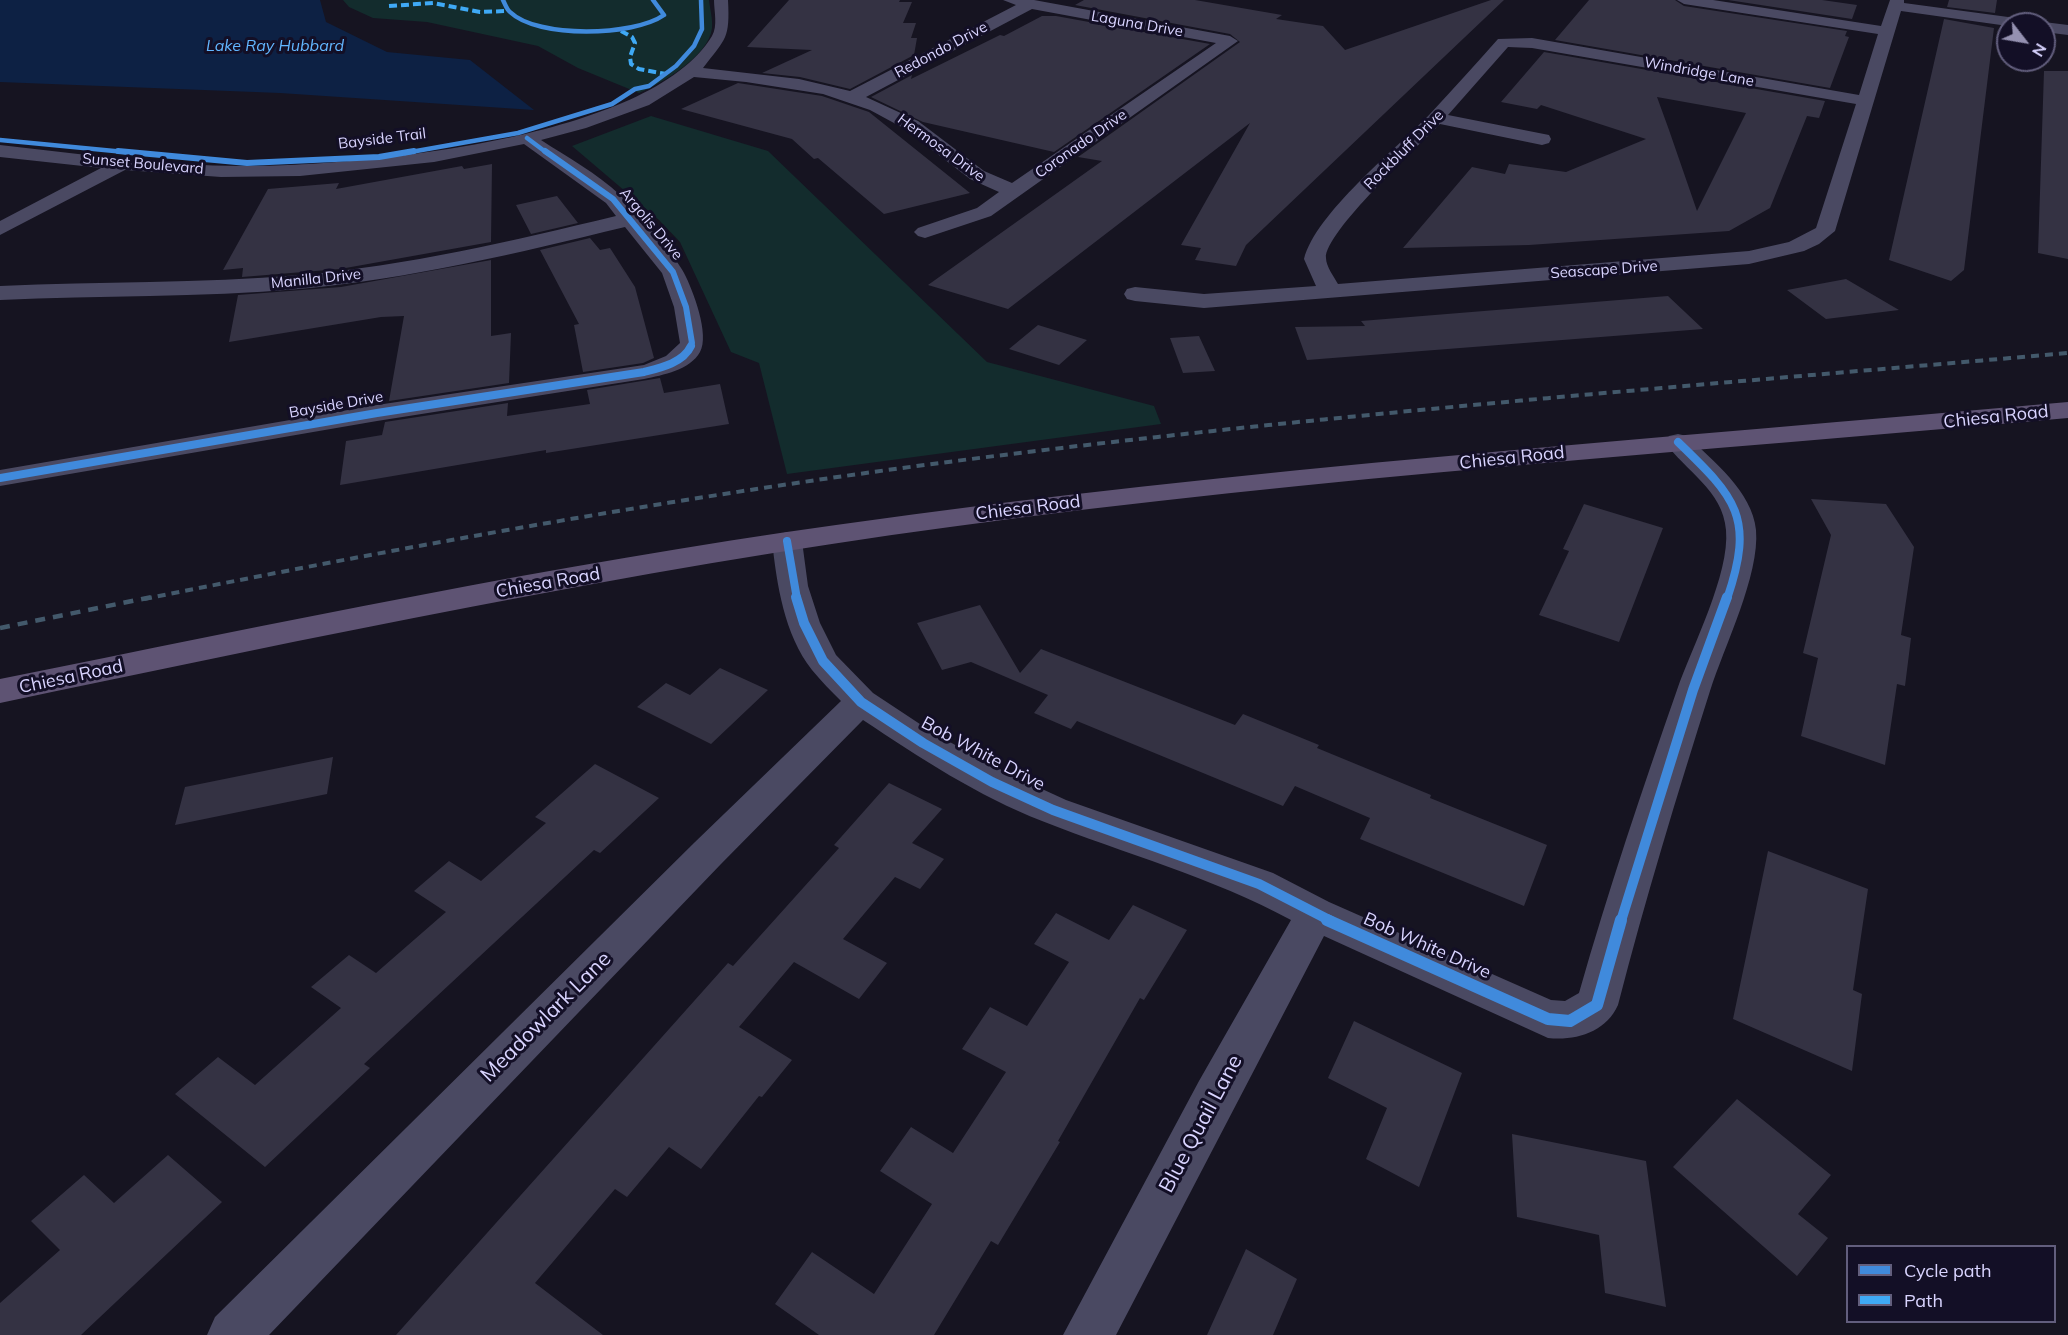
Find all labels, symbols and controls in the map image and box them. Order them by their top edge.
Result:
street label: Laguna Drive [1090,7,1184,41]
north arrow [1996,12,2056,72]
street label: Redondo Drive [892,18,990,82]
water label: Lake Ray Hubbard [206,36,344,56]
text: N [2028,40,2051,61]
street label: Windridge Lane [1643,53,1755,91]
street label: Coronado Drive [1032,106,1130,182]
street label: Rockbluff Drive [1360,106,1448,194]
street label: Hermosa Drive [894,110,988,186]
street label: Bayside Trail [337,125,427,153]
street label: Sunset Boulevard [82,150,204,178]
street label: Argolis Drive [616,184,686,264]
street label: Seascape Drive [1550,257,1658,283]
street label: Manilla Drive [270,265,362,293]
street label: Bayside Drive [288,388,384,422]
street label: Chiesa Road [1942,401,2050,433]
street label: Chiesa Road [1458,442,1566,474]
street label: Chiesa Road [974,491,1082,525]
street label: Chiesa Road [494,563,602,603]
street label: Chiesa Road [17,655,125,699]
street label: Bob White Drive [917,712,1049,796]
street label: Bob White Drive [1360,908,1494,984]
street label: Meadowlark Lane [476,947,616,1087]
street label: Blue Quail Lane [1154,1051,1248,1197]
legend [1846,1245,2056,1323]
text: Cycle path [1904,1259,1991,1282]
text: Path [1904,1289,1943,1312]

